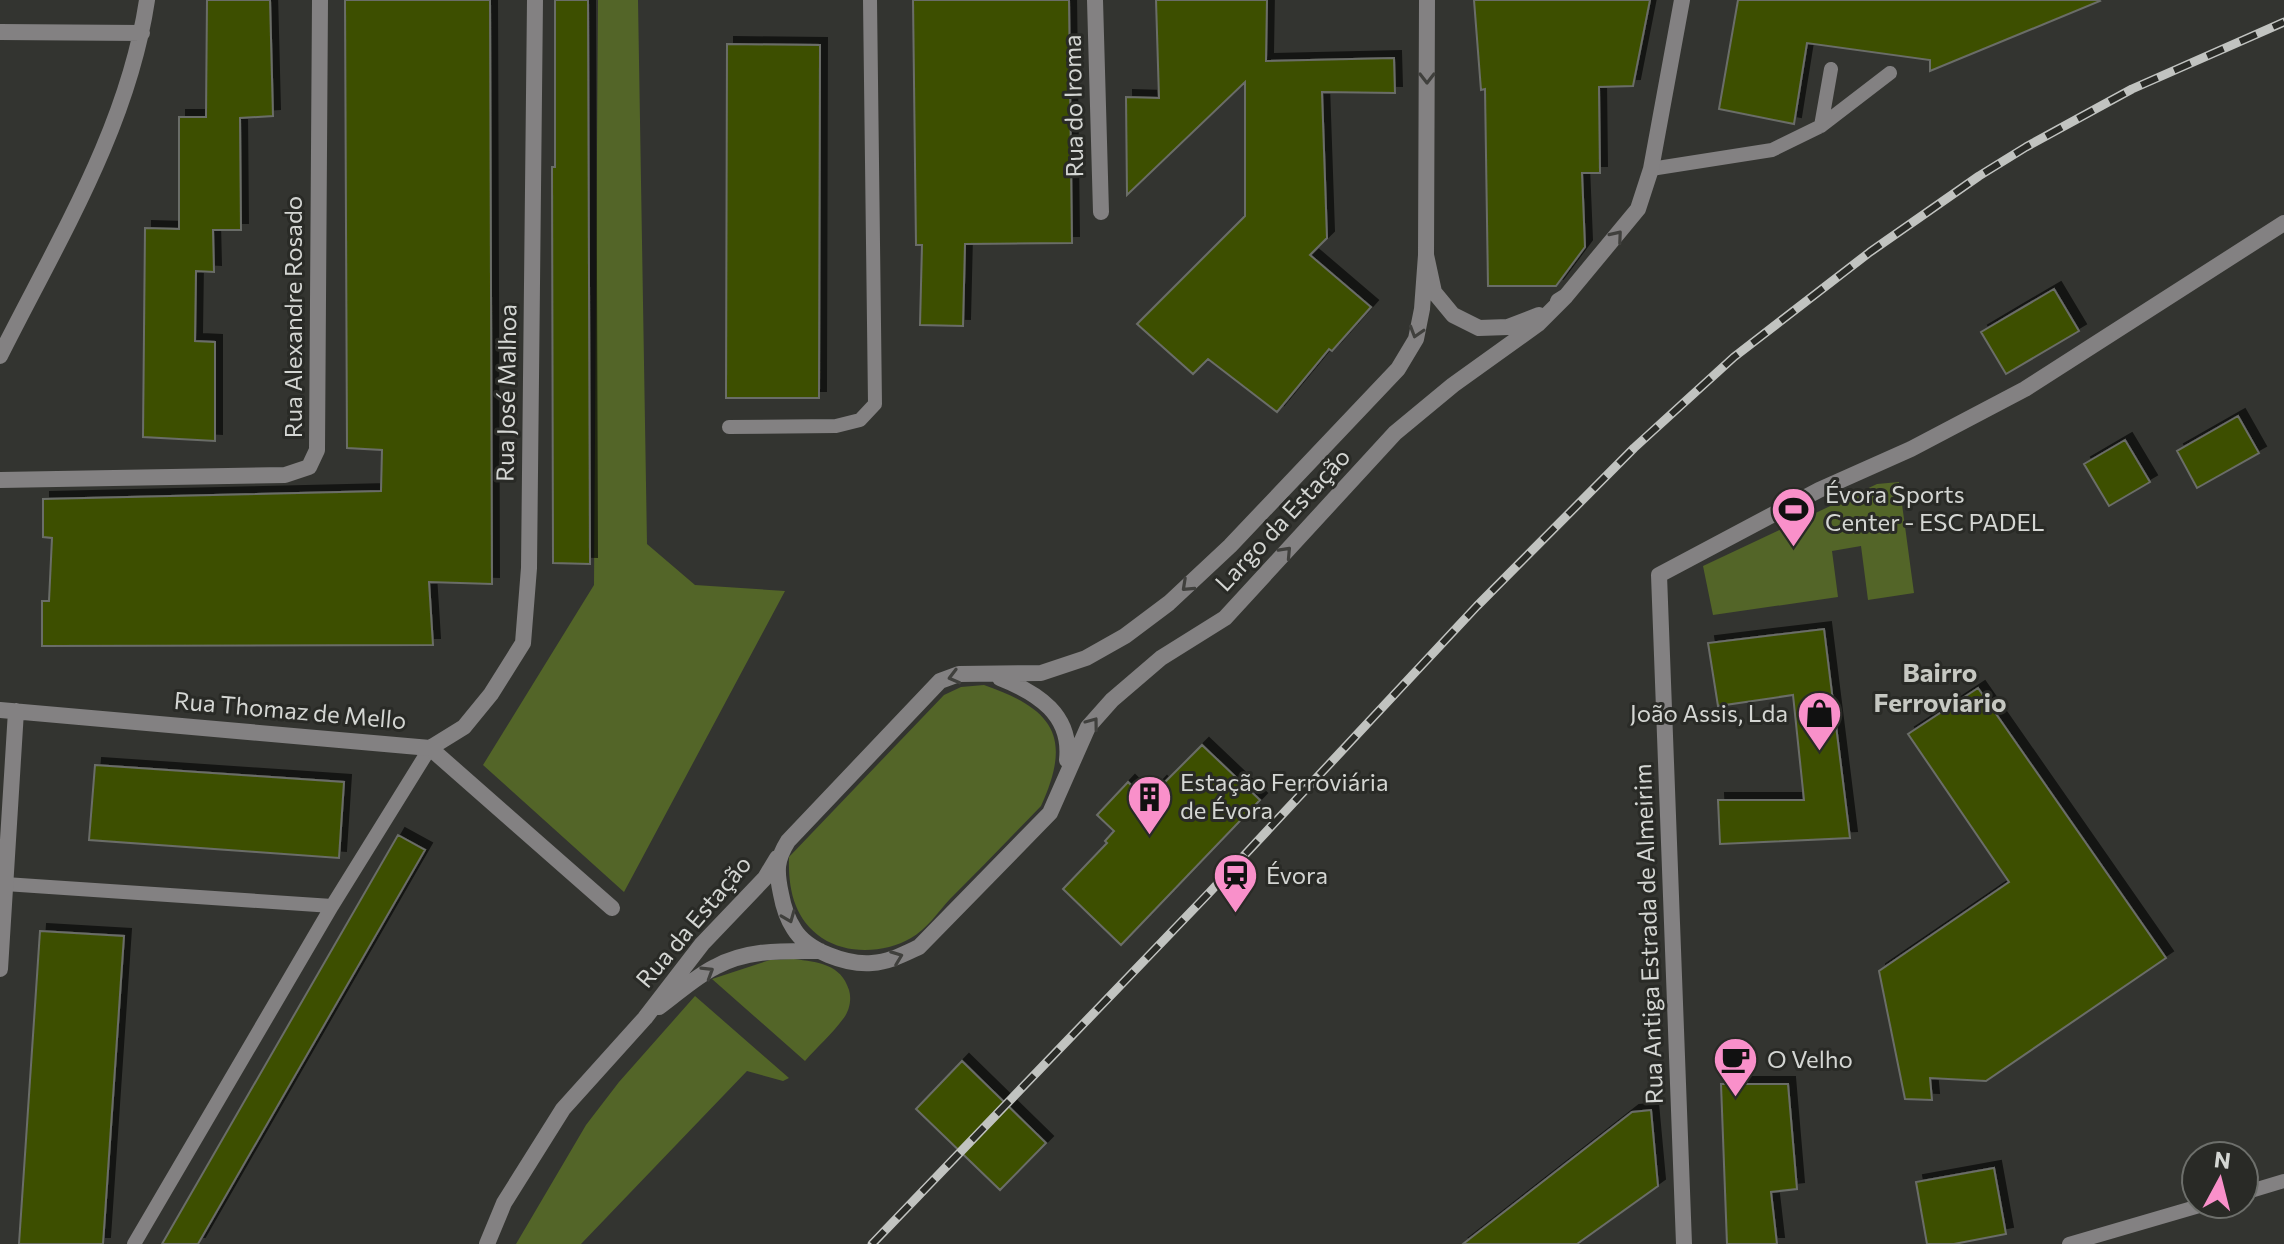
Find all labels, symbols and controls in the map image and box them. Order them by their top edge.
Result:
street label: Rua do Iroma [1057,34,1088,178]
one-way arrow [1418,72,1436,85]
street label: Rua Alexandre Rosado [278,196,307,438]
one-way arrow [1607,231,1622,245]
street label: Rua José Malhoa [489,304,522,482]
one-way arrow [1409,325,1425,339]
street label: Largo da Estação [1208,442,1355,596]
place label: Évora Sports Center - ESC PADEL [1825,479,2044,536]
sports icon: Évora Sports Center - ESC PADEL [1770,485,1818,548]
one-way arrow [1276,547,1291,561]
one-way arrow [1182,577,1196,592]
district label: Bairro Ferroviario [1873,656,2007,717]
one-way arrow [947,668,961,685]
street label: Rua Thomaz de Mello [173,685,408,734]
shop icon: João Assis, Lda [1795,690,1843,753]
place label: João Assis, Lda [1630,698,1788,727]
one-way arrow [1083,717,1097,732]
street label: Rua Antiga Estrada de Almeirim [1627,763,1668,1105]
place label: Estação Ferroviária de Évora [1180,767,1388,824]
building icon: Estação Ferroviária de Évora [1125,773,1173,836]
street label: Rua da Estação [629,849,757,993]
station icon: Évora [1211,852,1259,915]
place label: Évora [1266,860,1328,889]
one-way arrow [779,909,796,923]
one-way arrow [889,950,903,966]
one-way arrow [699,967,714,982]
cafe icon: O Velho [1712,1036,1760,1099]
place label: O Velho [1767,1044,1853,1073]
north arrow [2180,1140,2260,1220]
text: N [2213,1145,2232,1174]

